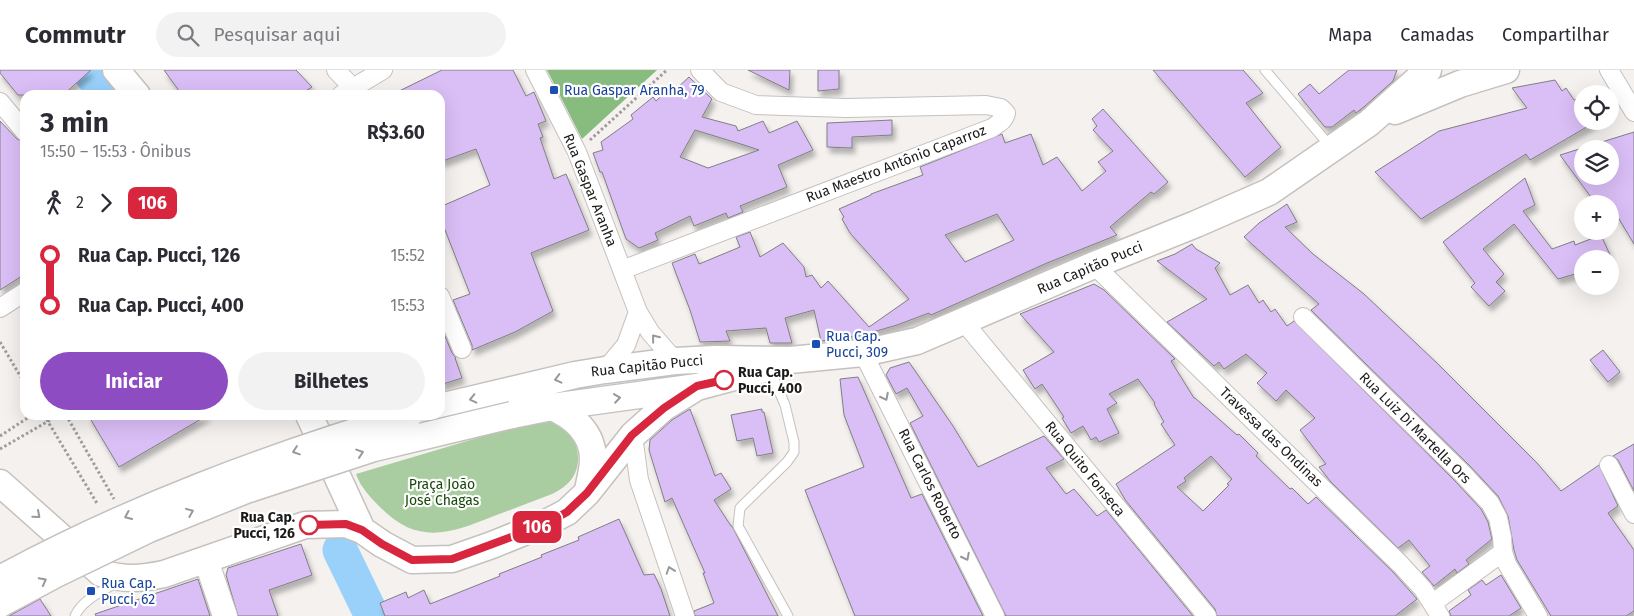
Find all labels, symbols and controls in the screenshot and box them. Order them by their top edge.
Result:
search box [156,12,506,57]
text: Commutr [25,21,126,49]
icon: search [174,21,202,49]
text: Pesquisar aqui [214,23,341,46]
text: Mapa [1328,24,1372,46]
text: Camadas [1400,24,1474,46]
text: Compartilhar [1502,24,1609,46]
place label: Rua Gaspar Aranha, 79 [564,82,705,99]
marker: Rua Gaspar Aranha, 79 [548,84,560,96]
map controls [1574,85,1619,295]
button: locate [1574,85,1619,130]
text: 3 min [40,106,109,139]
text: R$3.60 [367,121,425,144]
street label: Rua Maestro Antônio Caparroz [804,122,988,206]
street label: Rua Gaspar Aranha [560,131,620,249]
button: layers [1574,140,1619,185]
text: 15:50 – 15:53 · Ônibus [40,142,191,161]
icon: walk [40,189,68,217]
icon: forward [92,189,120,217]
text: 106 [138,192,167,214]
text: 2 [76,193,84,212]
button: + [1574,195,1619,240]
street label: Rua Capitão Pucci [1035,238,1145,298]
text: Rua Cap. Pucci, 126 [78,244,240,267]
text: 15:52 [390,246,425,265]
button: − [1574,250,1619,295]
text: Rua Cap. Pucci, 400 [78,294,244,317]
text: 15:53 [390,296,425,315]
place label: Rua Cap. Pucci, 309 [826,328,888,361]
one-way arrow [653,335,661,344]
marker: Rua Cap. Pucci, 309 [810,338,822,350]
button: Iniciar [40,352,228,410]
button: Bilhetes [238,352,425,410]
street label: Rua Capitão Pucci [590,352,704,380]
place label: Rua Cap. Pucci, 400 [738,364,802,397]
street label: Rua Luiz Di Martella Ors [1356,369,1475,488]
marker: Rua Cap. Pucci, 400 [714,370,734,390]
one-way arrow [554,373,563,384]
street label: Travessa das Ondinas [1216,384,1326,491]
one-way arrow [879,391,889,400]
one-way arrow [468,393,477,404]
one-way arrow [613,393,622,403]
street label: Rua Quito Fonseca [1041,418,1129,520]
street label: Rua Carlos Roberto [895,426,965,542]
one-way arrow [292,445,301,455]
one-way arrow [355,449,364,459]
park label: Praça João José Chagas [405,476,480,509]
one-way arrow [185,508,194,519]
one-way arrow [31,509,40,518]
one-way arrow [124,509,133,520]
place label: Rua Cap. Pucci, 126 [234,509,295,542]
line badge: 106 [508,511,566,543]
marker: Rua Cap. Pucci, 126 [299,515,319,535]
text: 106 [522,516,552,538]
one-way arrow [960,552,970,561]
one-way arrow [666,566,676,575]
place label: Rua Cap. Pucci, 62 [101,575,156,608]
one-way arrow [38,577,47,587]
marker: Rua Cap. Pucci, 62 [85,585,97,597]

